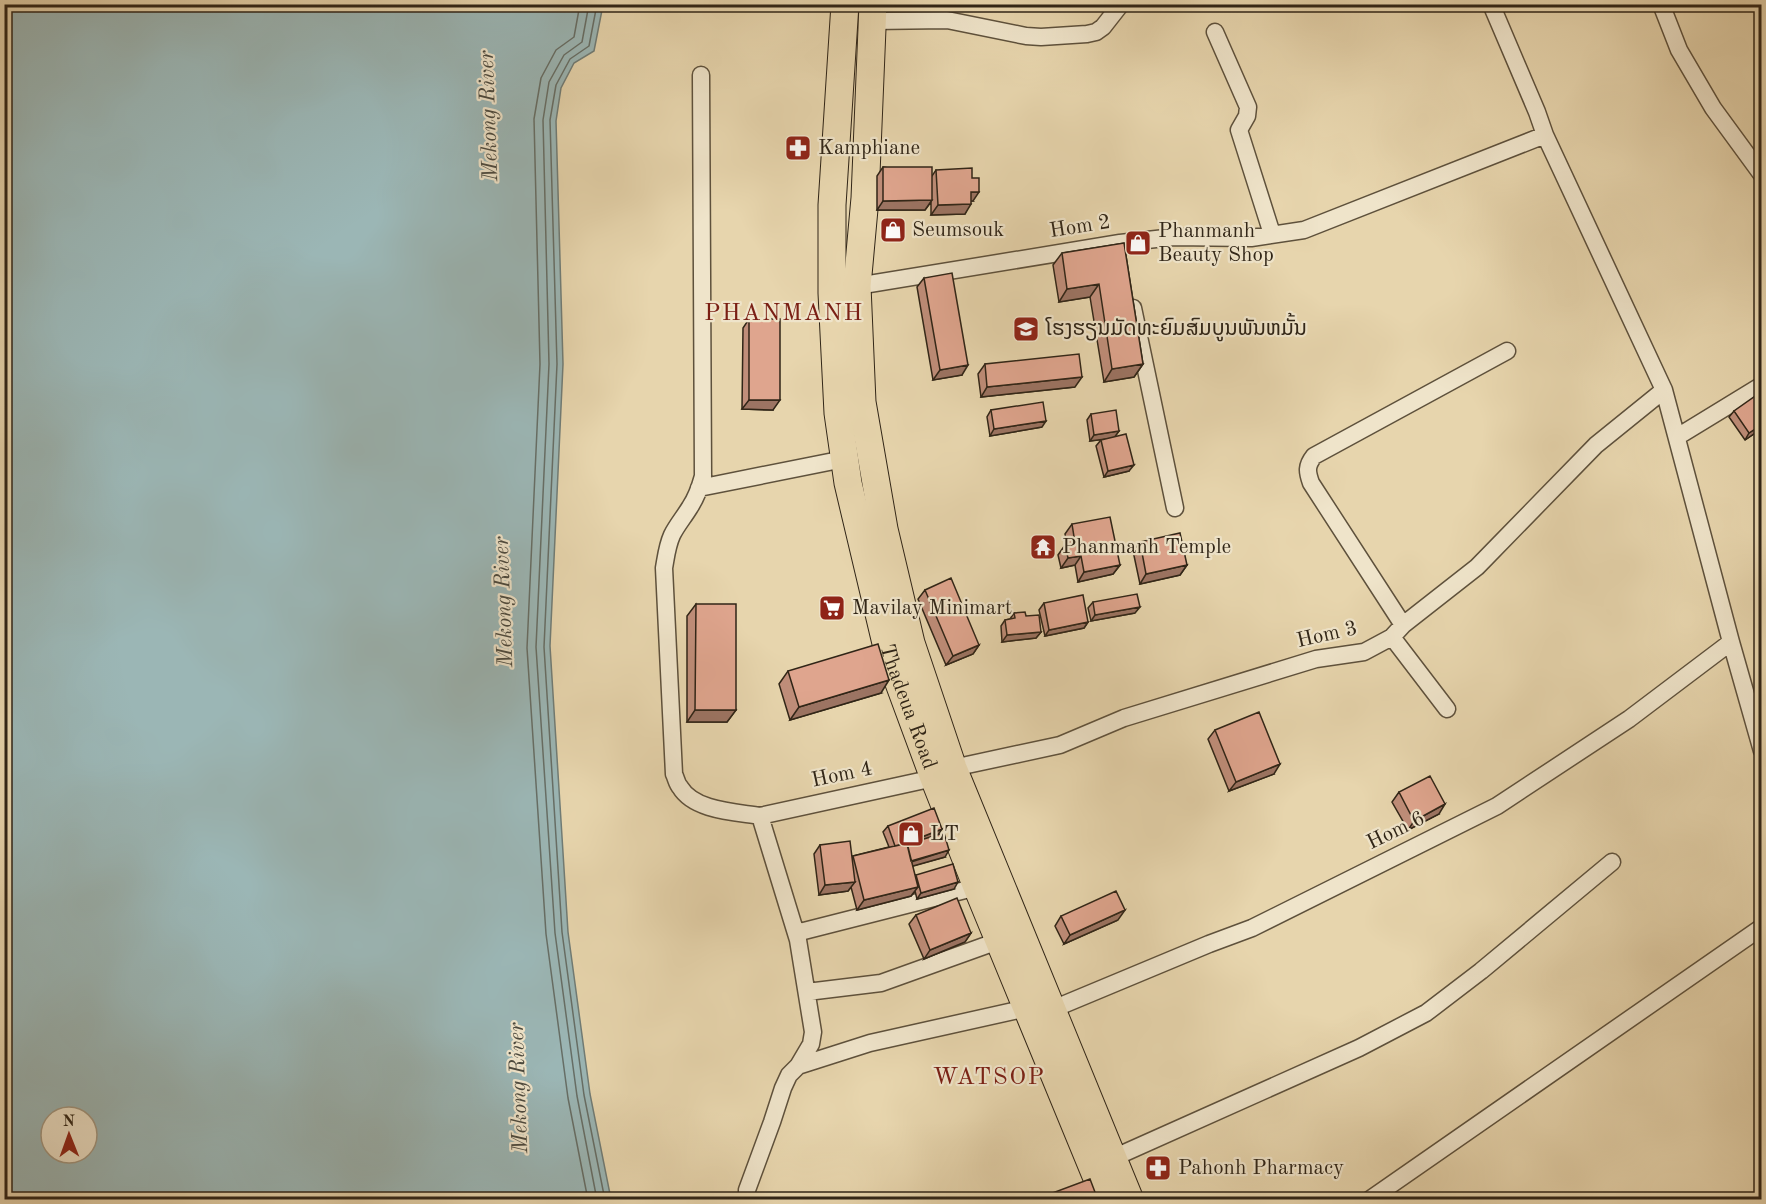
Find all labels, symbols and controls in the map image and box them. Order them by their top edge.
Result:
water label: Mekong River [476,50,502,183]
pharmacy icon: Kamphiane [783,133,813,163]
place label: Kamphiane [818,138,920,159]
street label: Hom 2 [1048,212,1112,242]
shop icon: Seumsouk [878,215,908,245]
place label: Seumsouk [912,220,1004,241]
place label: Phanmanh Beauty Shop [1158,221,1274,266]
shop icon: Phanmanh Beauty Shop [1123,228,1153,258]
district label: PHANMANH [704,302,864,326]
place label: ໂຮງຮຽນມັດທະຍົມສົມບູນພັນຫມັ້ນ [1045,312,1307,342]
school or university icon: ໂຮງຮຽນມັດທະຍົມສົມບູນພັນຫມັ້ນ [1011,314,1041,344]
temple icon: Phanmanh Temple [1028,532,1058,562]
water label: Mekong River [491,536,517,669]
place label: Phanmanh Temple [1062,537,1231,558]
supermarket icon: Mavilay Minimart [817,593,847,623]
place label: Mavilay Minimart [852,598,1012,619]
street label: Hom 3 [1295,618,1359,652]
street label: Thadeua Road [876,642,940,772]
street label: Hom 4 [810,758,874,792]
street label: Hom 6 [1364,808,1428,854]
shop icon: LT [896,819,926,849]
place label: LT [930,824,959,845]
water label: Mekong River [506,1022,532,1155]
district label: WATSOP [933,1066,1045,1090]
north arrow [39,1105,99,1165]
text: N [63,1114,76,1130]
pharmacy icon: Pahonh Pharmacy [1143,1153,1173,1183]
place label: Pahonh Pharmacy [1178,1158,1344,1179]

